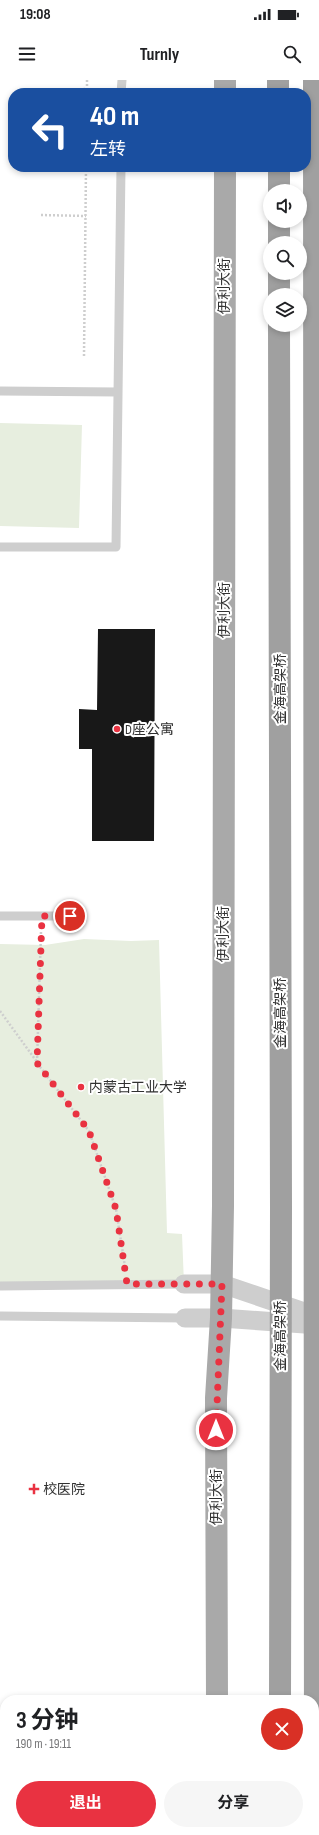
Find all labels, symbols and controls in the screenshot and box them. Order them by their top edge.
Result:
text: 19:08 [20,5,51,24]
icon: menu [16,43,38,65]
icon: search [281,43,303,65]
text: Turnly [140,44,179,65]
text: 40 m [90,100,139,133]
icon: left [24,104,76,156]
text: 左转 [90,139,126,160]
map controls [263,184,307,332]
button: sound [263,184,307,228]
button: search [263,236,307,280]
street label: 伊利大街 [216,258,233,314]
button: layers [263,288,307,332]
street label: 伊利大街 [216,582,233,638]
street label: 金海高架桥 [272,654,289,724]
place label: D座公寓 [125,721,174,738]
marker: D座公寓 [112,724,122,734]
pin [53,899,87,933]
icon: arrive [59,905,81,927]
street label: 伊利大街 [215,906,232,962]
street label: 金海高架桥 [272,978,289,1048]
place label: 内蒙古工业大学 [89,1079,187,1096]
marker: 内蒙古工业大学 [76,1082,86,1092]
street label: 金海高架桥 [272,1301,289,1371]
position arrow [195,1409,237,1451]
street label: 伊利大街 [208,1469,225,1525]
place label: 校医院 [43,1481,85,1498]
marker: 校医院 [28,1483,40,1495]
text: 3 分钟 [16,1706,79,1735]
button: close [261,1708,303,1750]
text: 190 m · 19:11 [16,1736,71,1752]
button: 退出 [16,1781,156,1827]
button: 分享 [164,1781,303,1827]

